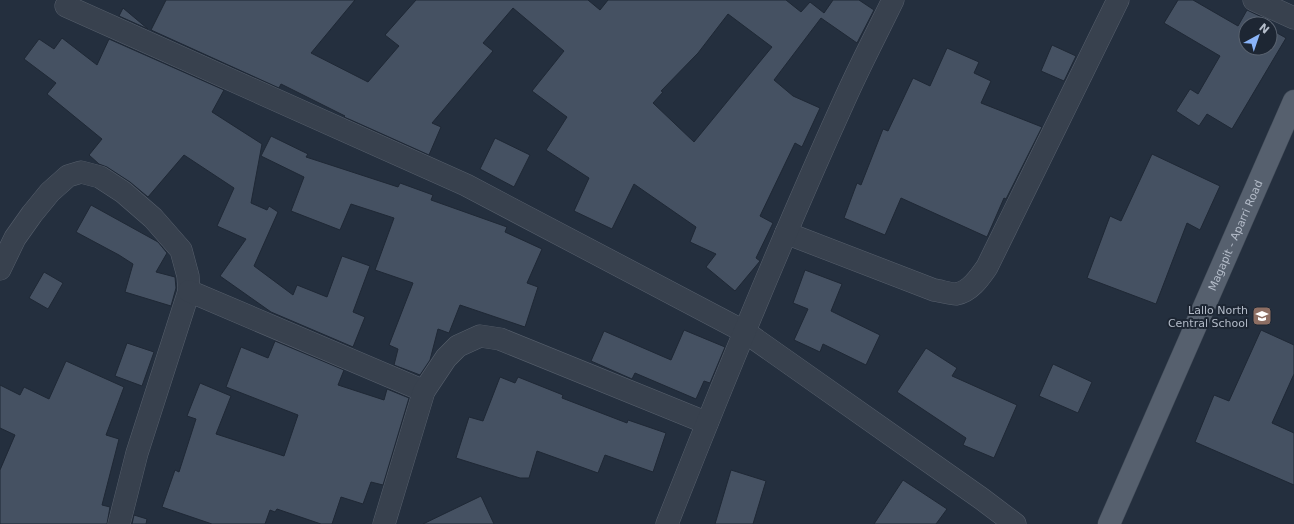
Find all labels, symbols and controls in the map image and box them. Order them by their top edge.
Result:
north arrow [1238,16,1278,56]
text: N [1256,21,1272,37]
street label: Magapit - Aparri Road [1206,178,1266,293]
place label: Lallo North Central School [1168,304,1248,330]
school or university icon: Lallo North Central School [1251,305,1273,327]

